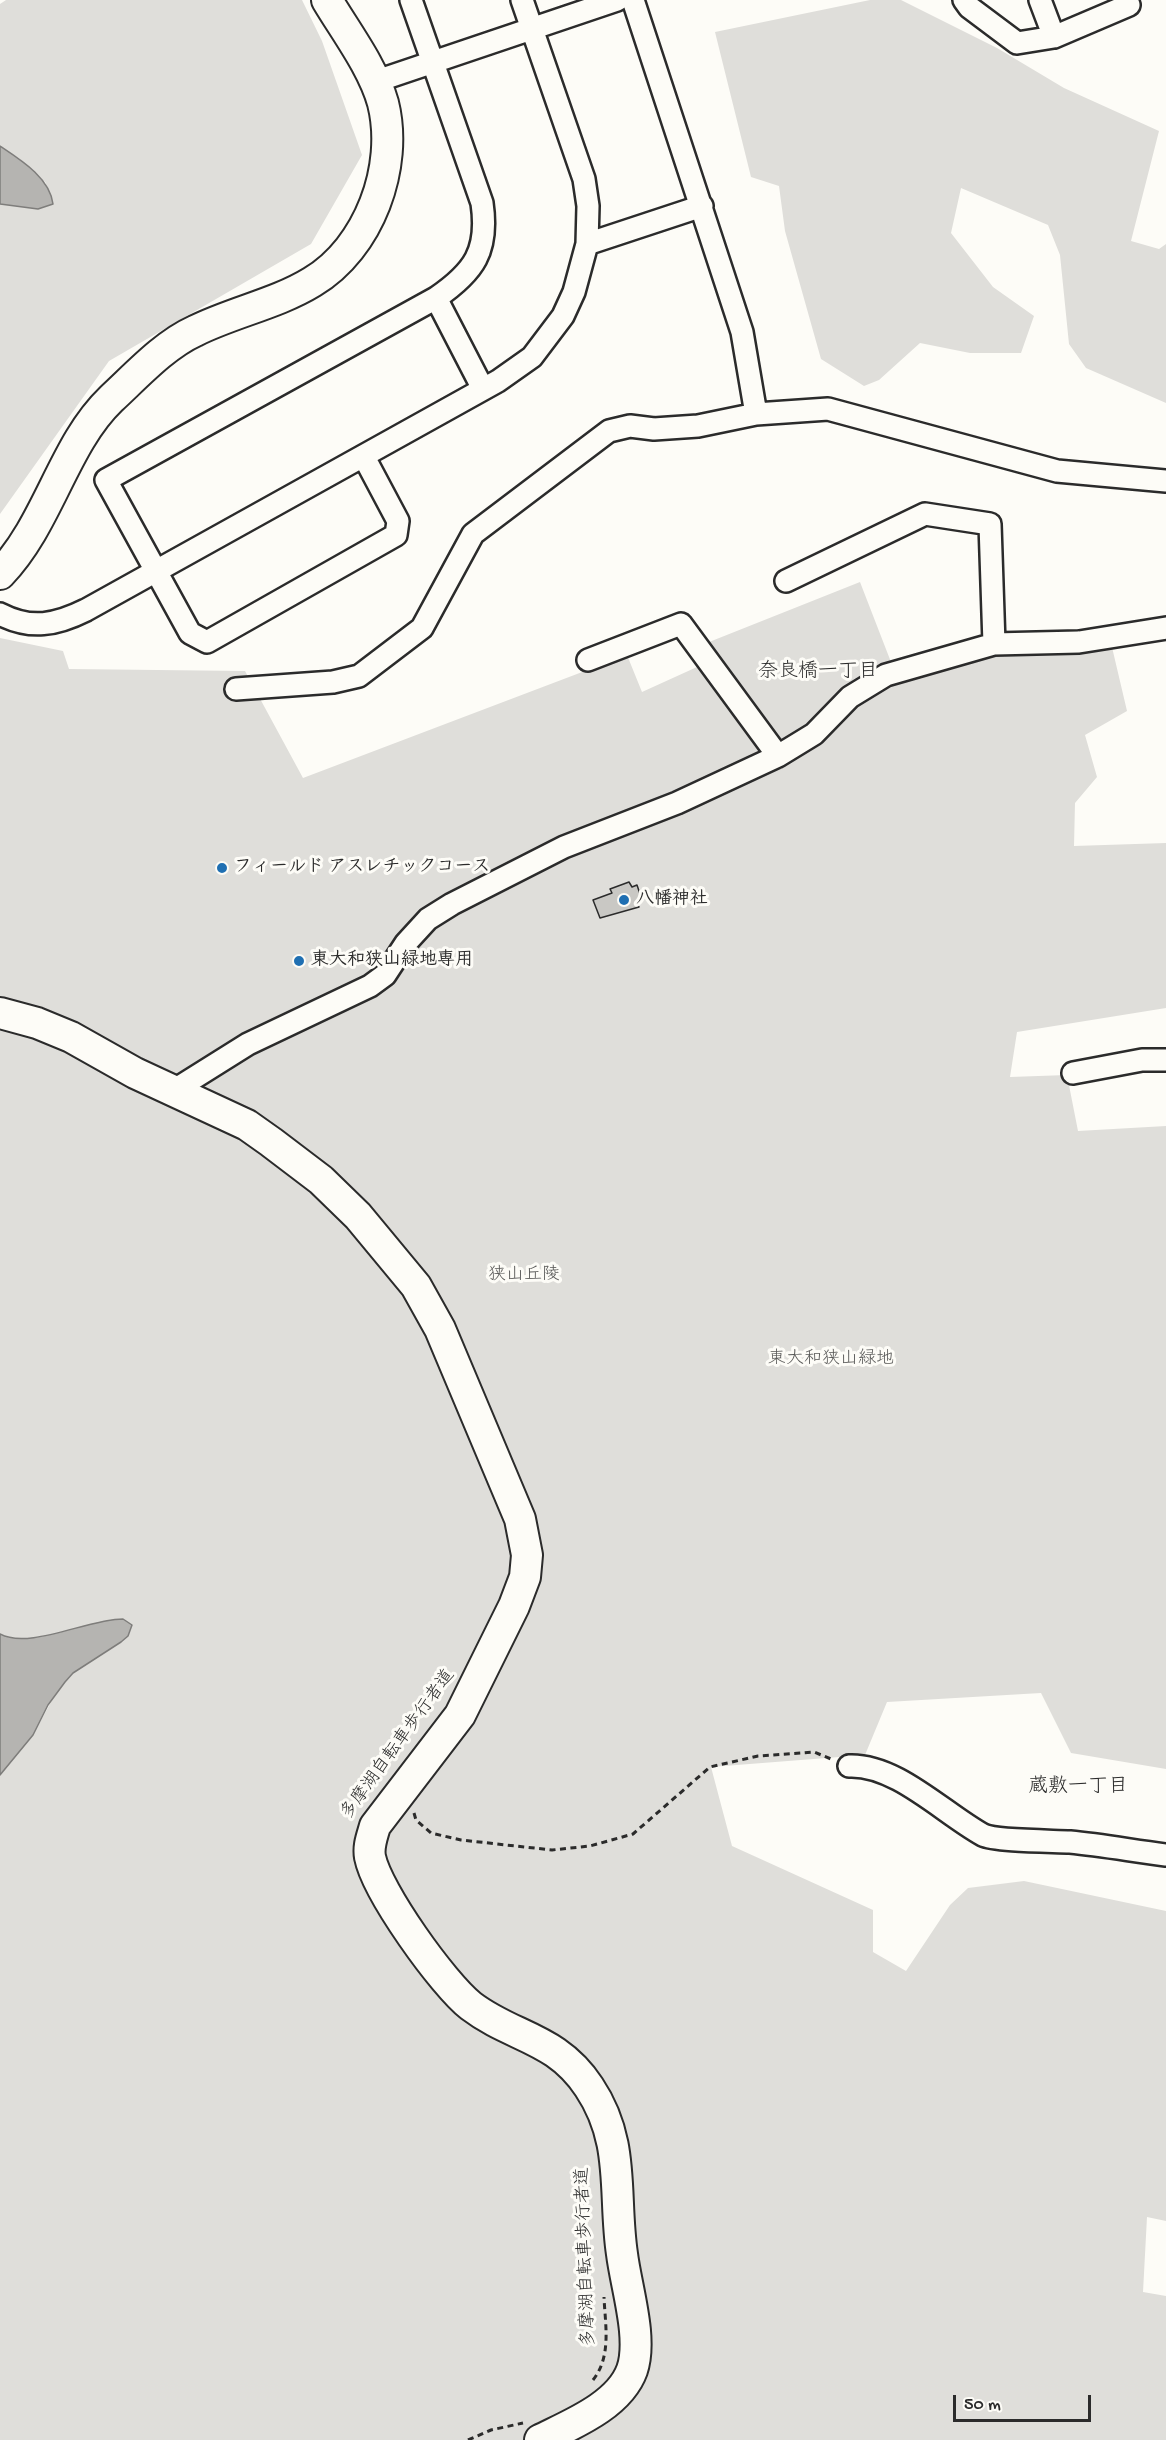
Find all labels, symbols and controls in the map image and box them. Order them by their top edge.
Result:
district label: 奈良橋一丁目 [758,661,878,685]
place label: フィールド アスレチックコース [234,857,490,879]
marker: フィールド アスレチックコース [215,861,229,875]
place label: 八幡神社 [636,889,708,911]
marker: 八幡神社 [617,893,631,907]
place label: 東大和狭山緑地専用 [311,950,473,972]
marker: 東大和狭山緑地専用 [292,954,306,968]
park label: 狭山丘陵 [488,1265,560,1287]
park label: 東大和狭山緑地 [768,1349,894,1371]
street label: 多摩湖自転車歩行者道 [337,1666,461,1824]
district label: 蔵敷一丁目 [1028,1776,1128,1800]
street label: 多摩湖自転車歩行者道 [573,2167,601,2347]
scale bar [956,2383,1094,2421]
text: 50 m [964,2395,1001,2416]

